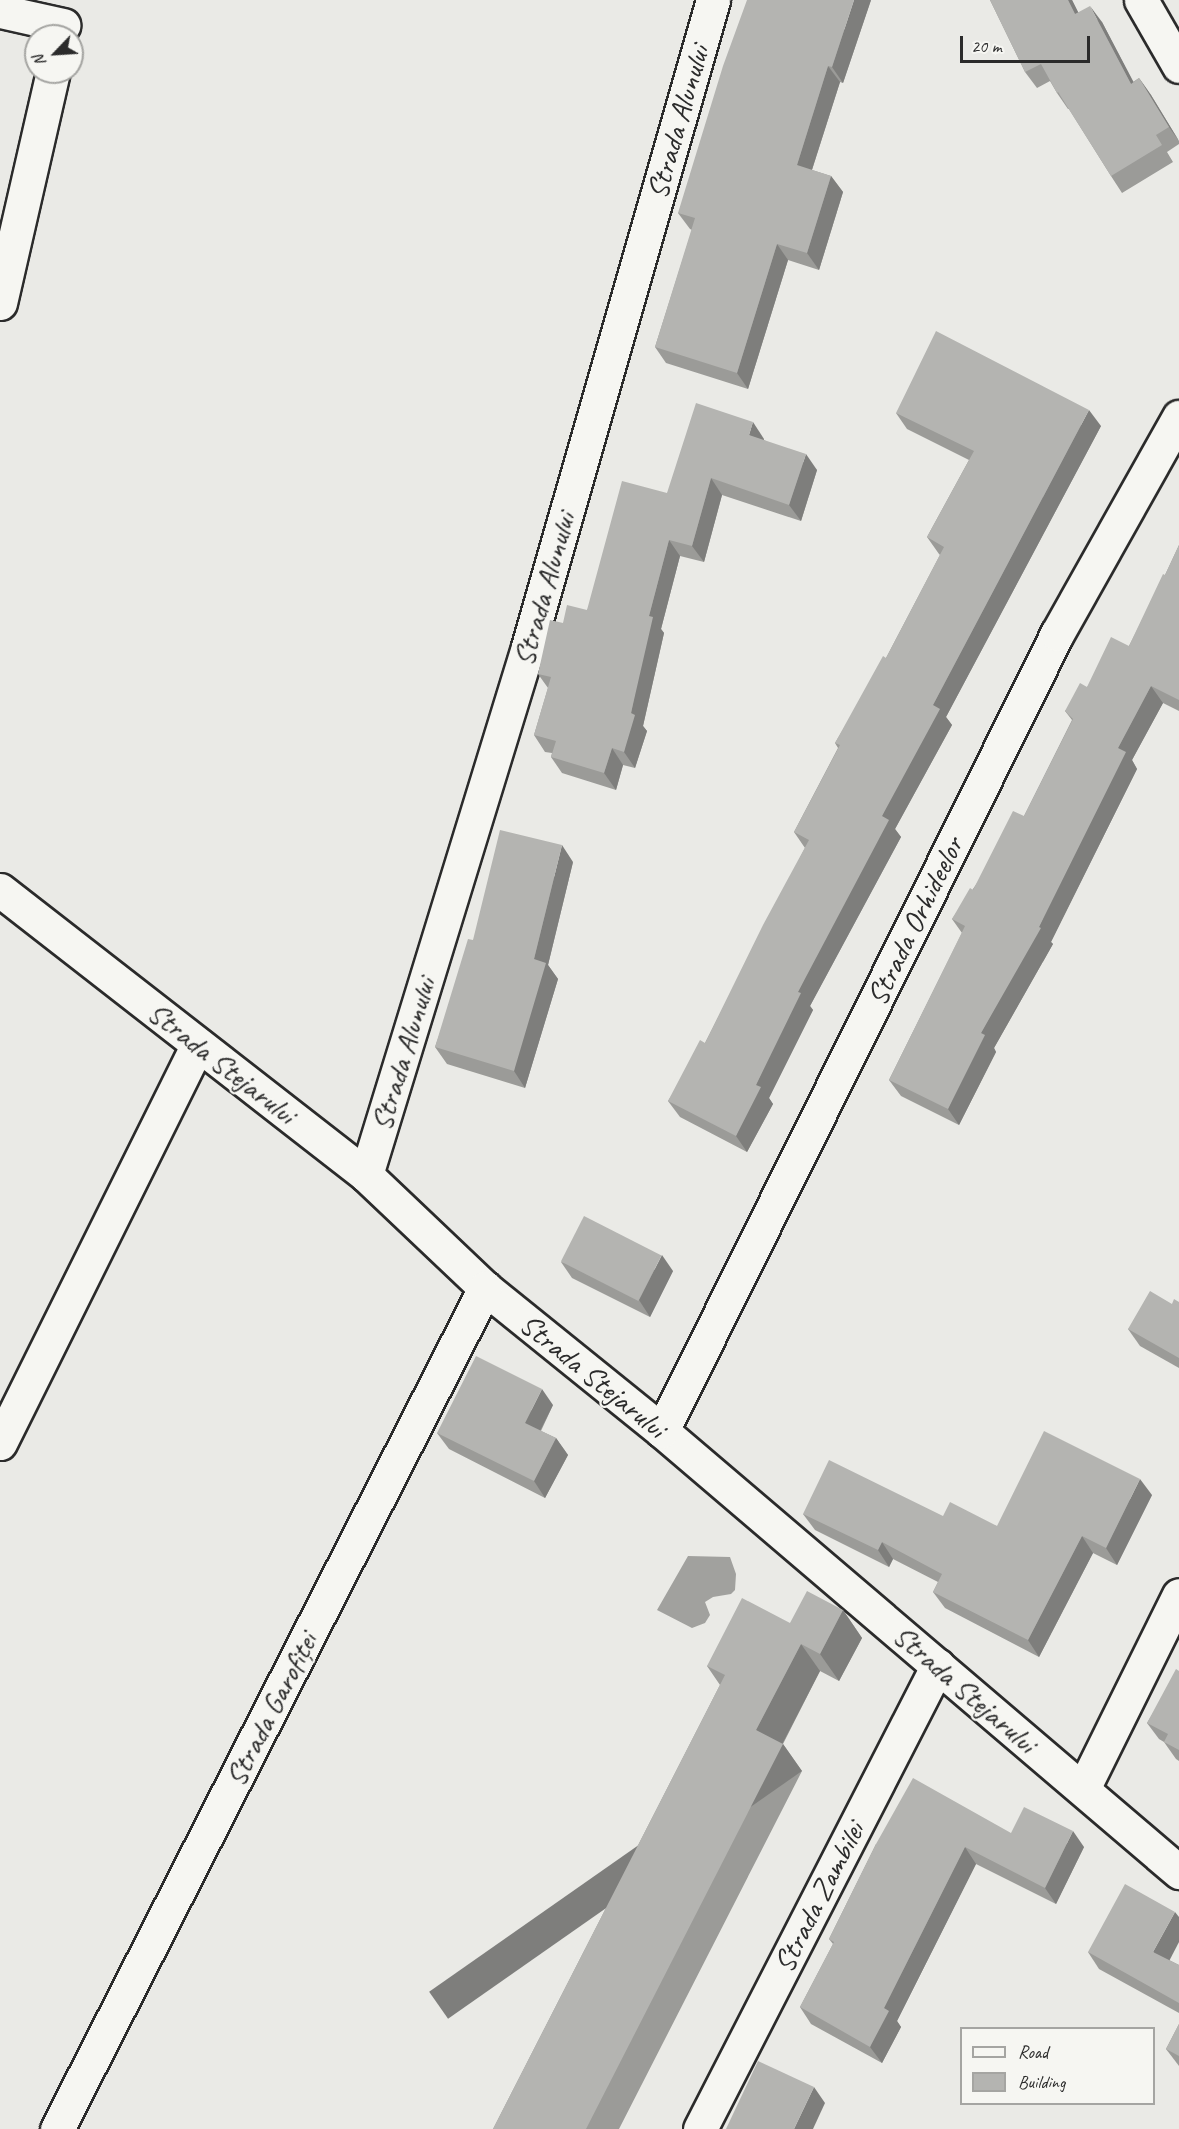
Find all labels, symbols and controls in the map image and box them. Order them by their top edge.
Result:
north arrow [24,24,84,84]
scale bar [963,24,1094,62]
text: 20 m [971,35,1002,57]
street label: Strada Alunului [639,41,717,203]
text: N [28,52,51,69]
street label: Strada Alunului [505,508,583,670]
street label: Strada Orhideelor [859,831,971,1011]
street label: Strada Alunului [363,973,443,1135]
street label: Strada Stejarului [141,994,303,1132]
street label: Strada Stejarului [513,1306,673,1446]
street label: Strada Stejarului [886,1617,1044,1761]
street label: Strada Garofiței [217,1626,325,1792]
street label: Strada Zambilei [766,1816,872,1978]
legend [960,2027,1155,2105]
text: Road [1018,2041,1048,2063]
text: Building [1018,2071,1065,2093]

